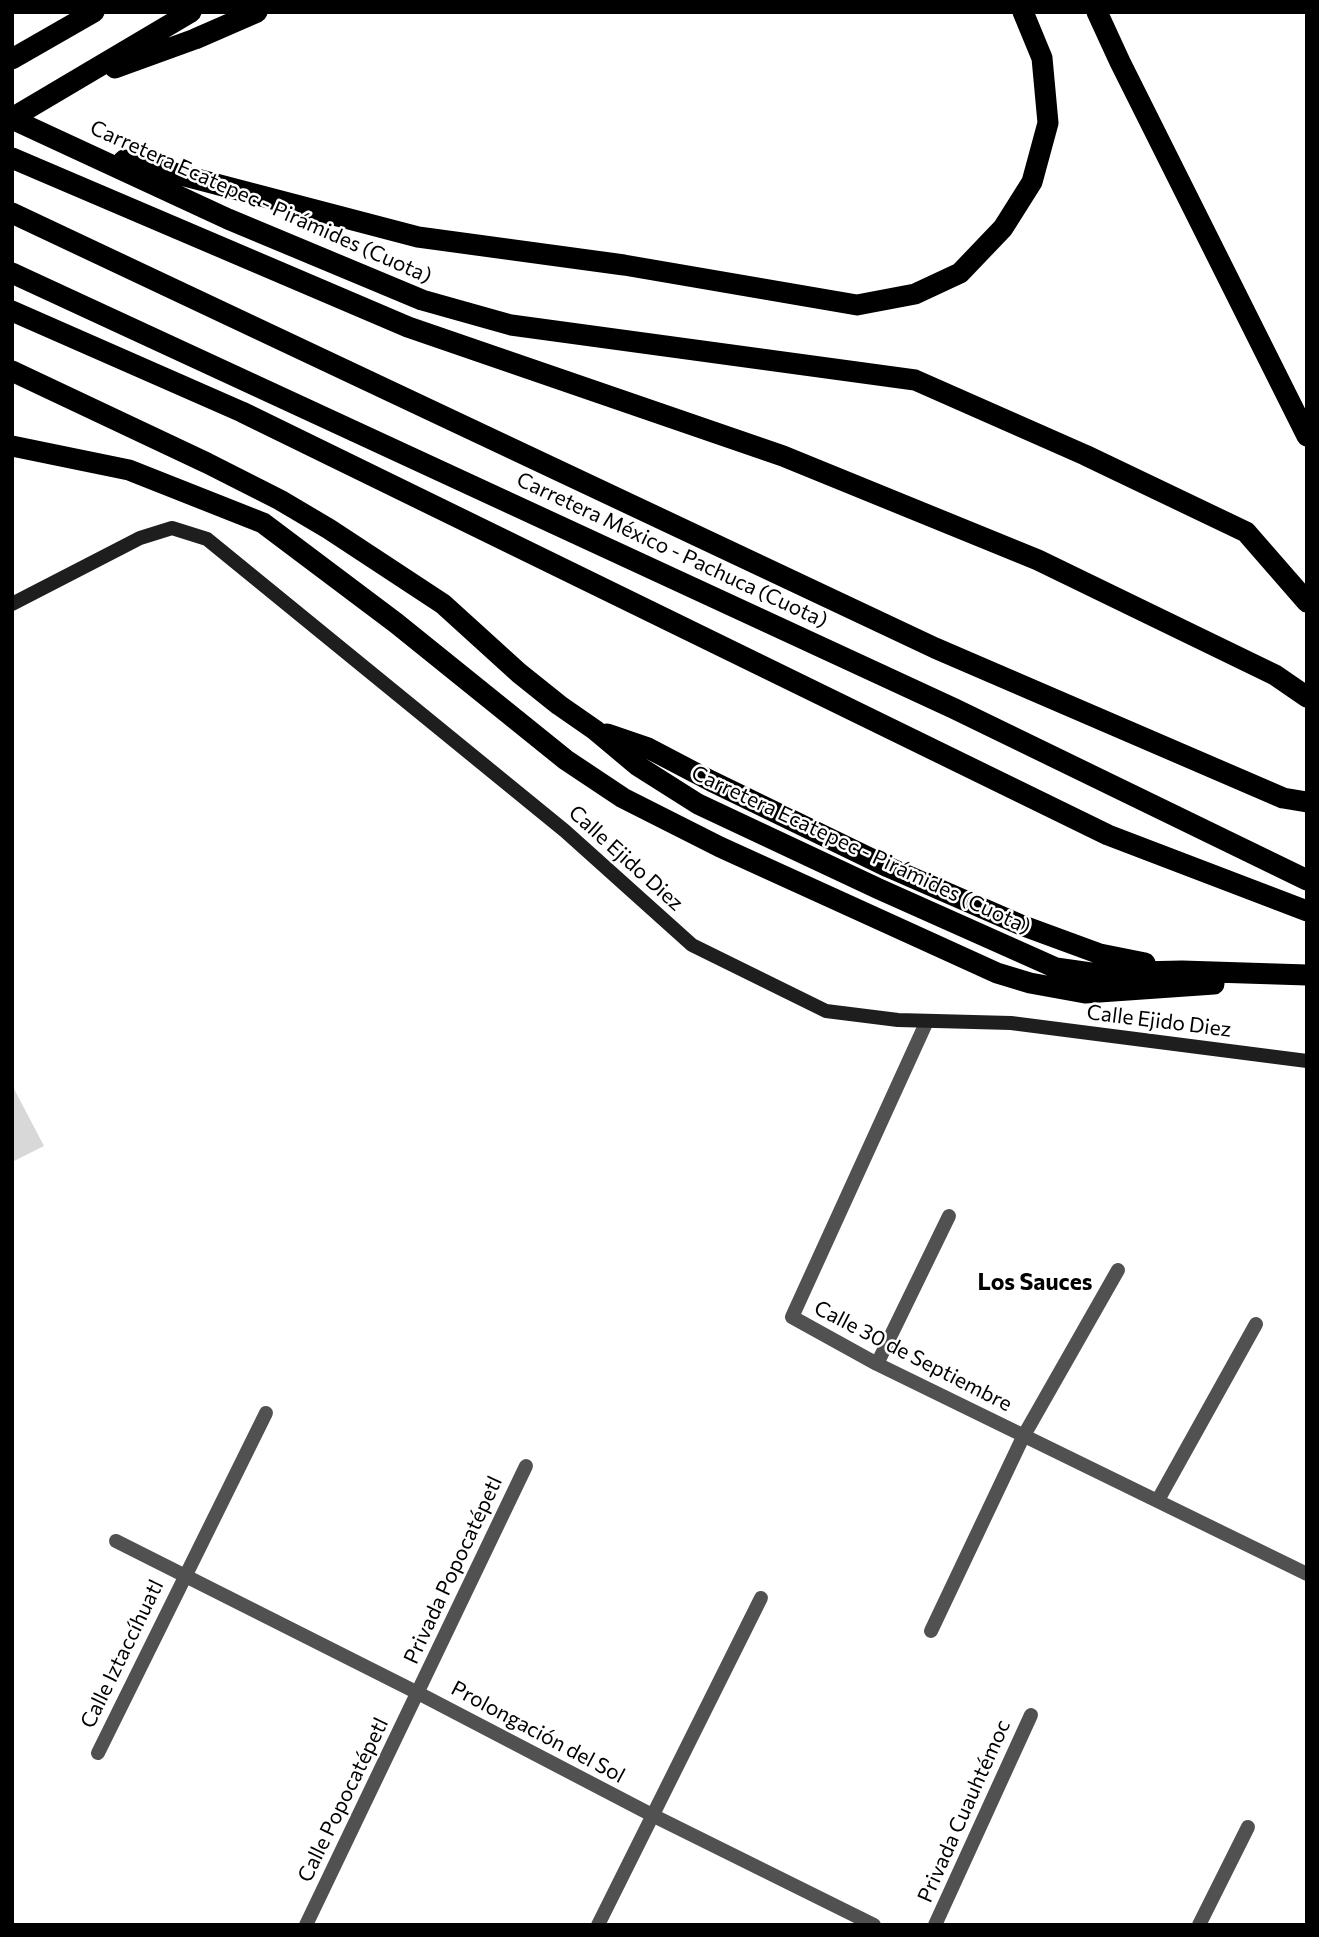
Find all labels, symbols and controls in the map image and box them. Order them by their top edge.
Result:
street label: Carretera Ecatepec - Pirámides (Cuota) [86,115,436,289]
street label: Carretera México - Pachuca (Cuota) [513,467,831,633]
street label: Carretera Ecatepec - Pirámides (Cuota) [687,760,1035,940]
street label: Calle Ejido Diez [564,800,688,916]
street label: Calle Ejido Diez [1085,1000,1233,1042]
district label: Los Sauces [978,1268,1092,1296]
street label: Calle 30 de Septiembre [810,1295,1016,1417]
street label: Privada Popocatépetl [398,1472,508,1668]
street label: Calle Iztaccíhuatl [75,1576,169,1732]
street label: Prolongación del Sol [447,1676,629,1788]
street label: Calle Popocatépetl [292,1714,394,1886]
street label: Privada Cuauhtémoc [912,1716,1016,1906]

